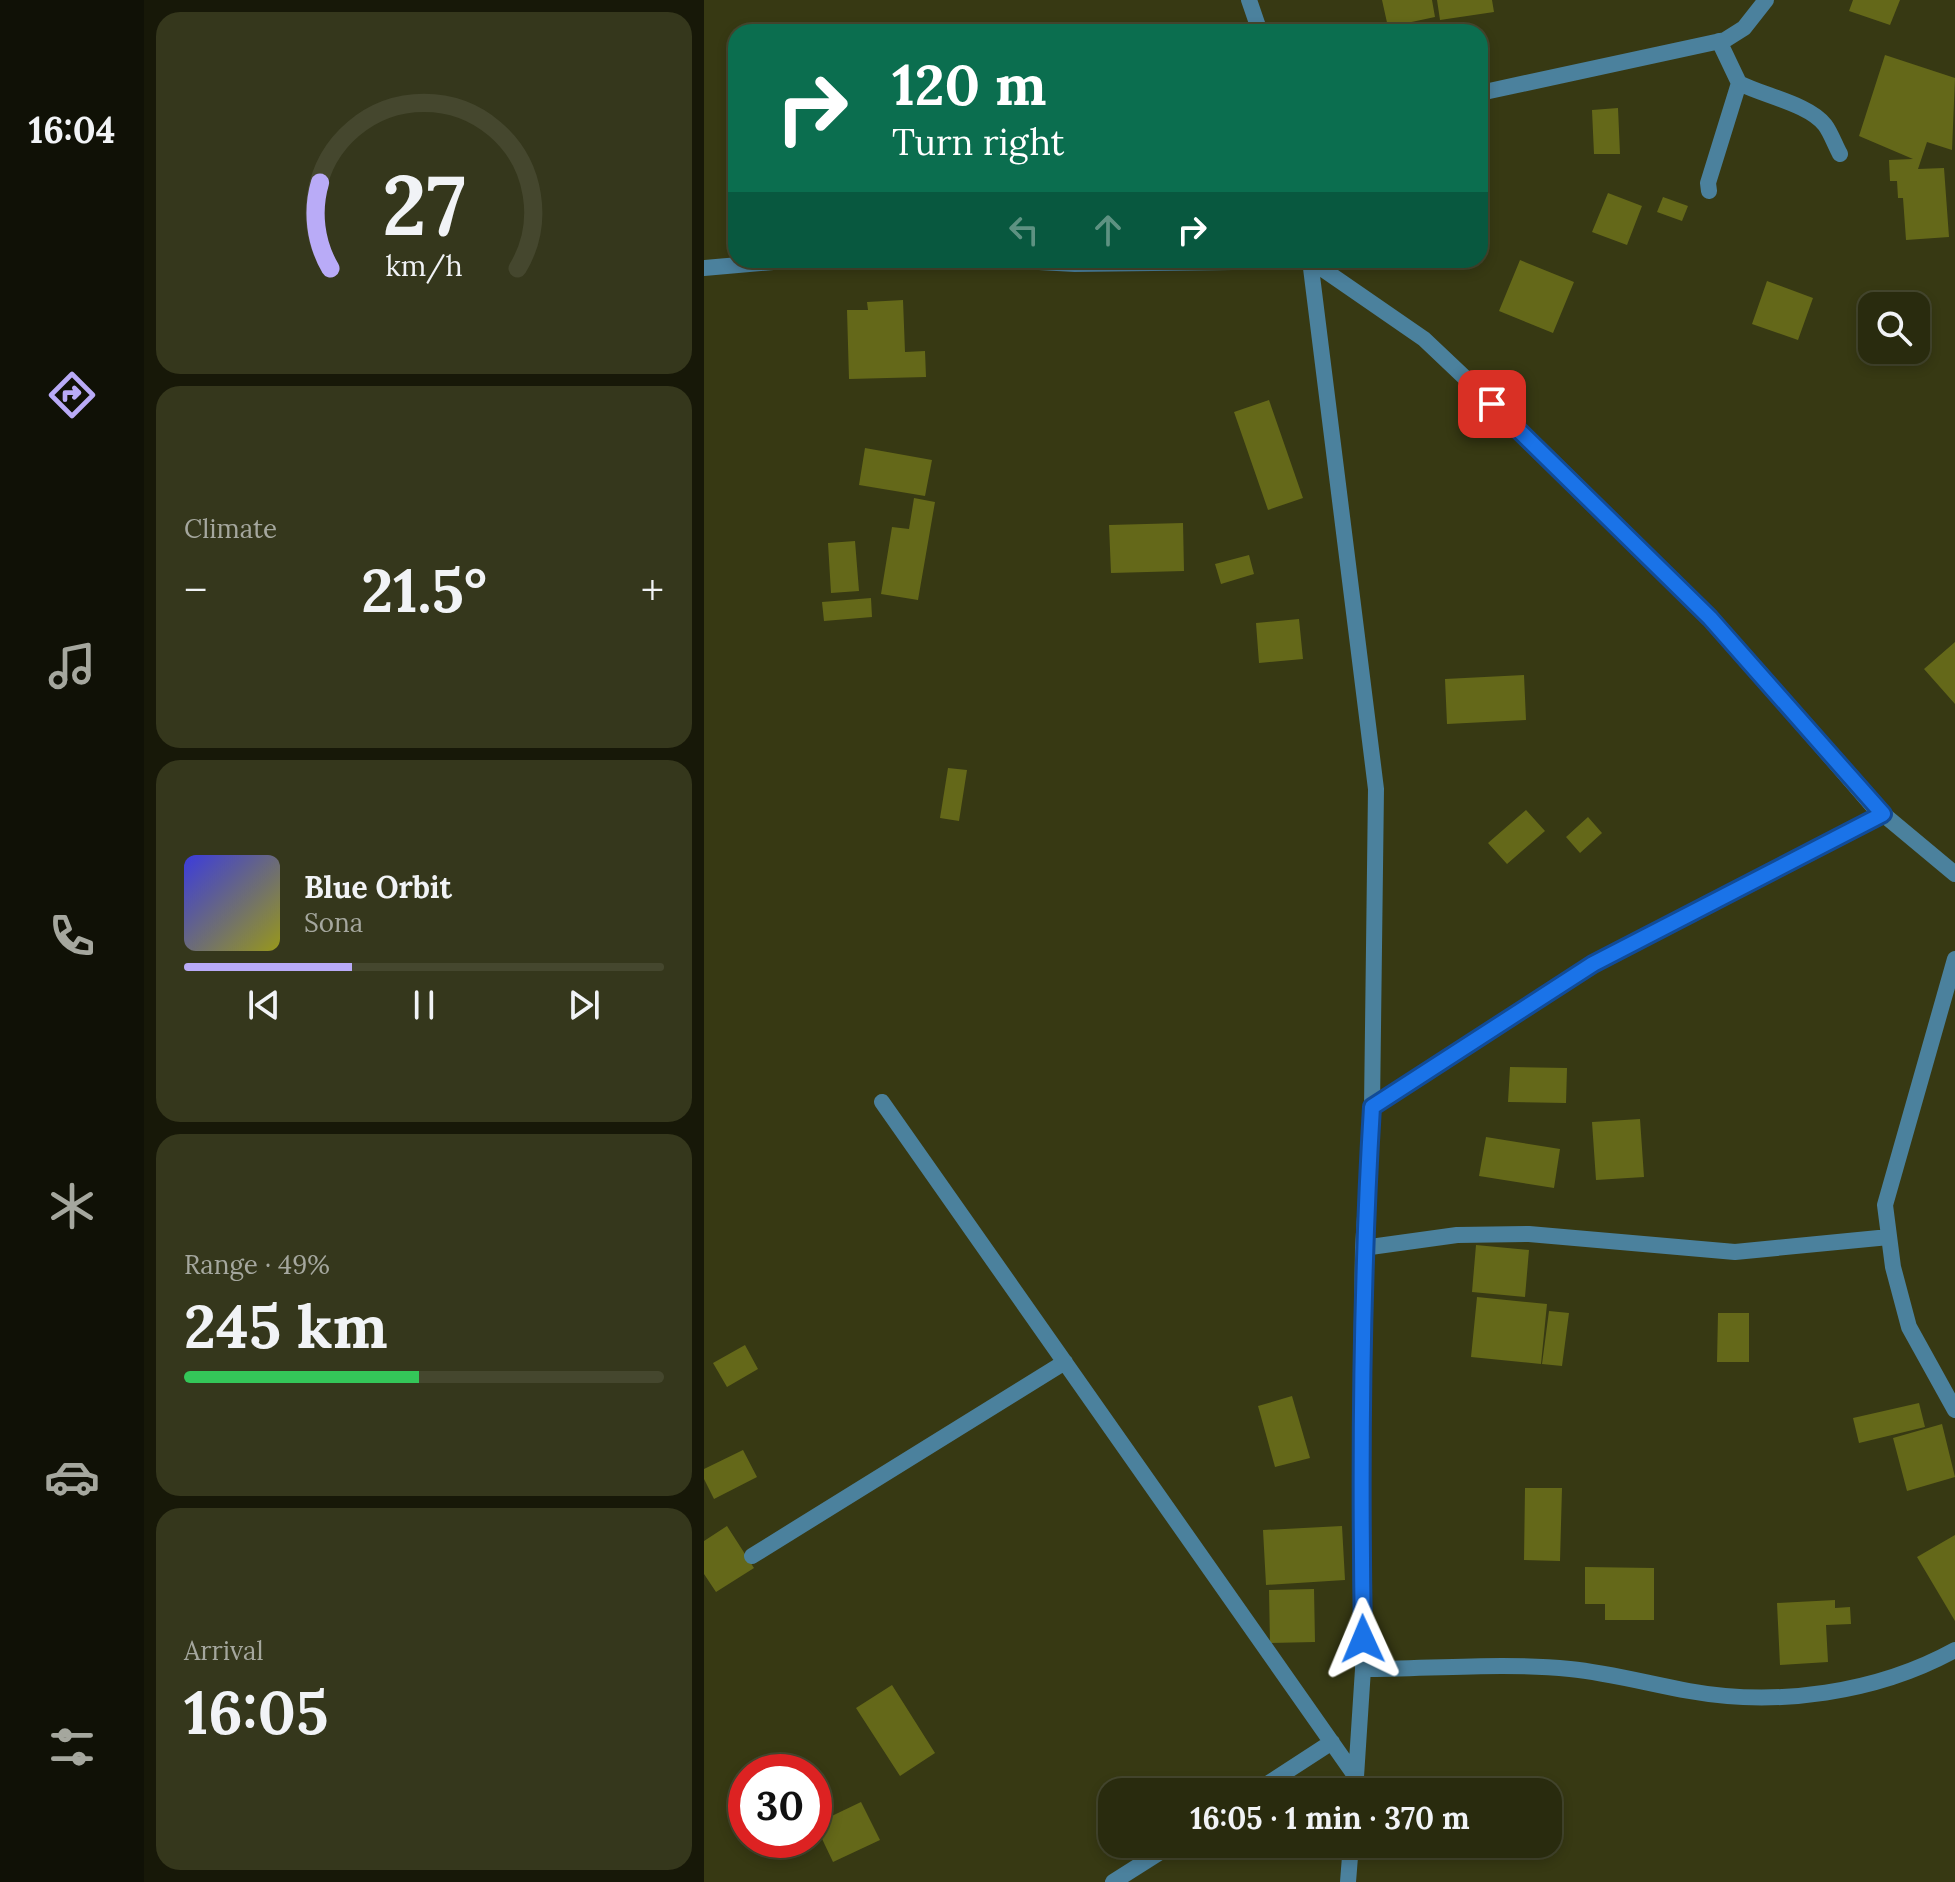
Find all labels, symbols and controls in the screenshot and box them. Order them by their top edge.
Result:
text: 120 m [892,49,1046,120]
icon: right [760,56,864,160]
text: 16:04 [29,107,115,153]
text: Turn right [892,119,1065,165]
text: 27 [382,151,466,258]
icon: left [1002,208,1046,252]
icon: ahead [1086,208,1130,252]
icon: right [1170,208,1214,252]
text: km/h [385,247,463,284]
map controls [1858,292,1930,364]
button: search [1858,292,1930,364]
icon: directions [44,367,100,423]
pin [1458,370,1526,438]
icon: arrive [1470,382,1514,426]
text: Climate [184,512,277,545]
text: 21.5° [361,552,487,628]
text: − [184,562,207,618]
text: + [641,562,664,618]
icon: music [44,638,100,694]
text: Blue Orbit [304,868,452,906]
text: Sona [304,906,363,939]
icon: phone [44,908,100,964]
icon: previous [242,983,286,1027]
icon: pause [402,983,446,1027]
icon: next [562,983,606,1027]
icon: climate [44,1178,100,1234]
text: Range · 49% [184,1248,330,1281]
text: 245 km [184,1288,388,1364]
icon: car [44,1449,100,1505]
position arrow [1321,1597,1405,1681]
text: Arrival [184,1634,263,1667]
text: 16:05 [184,1674,328,1750]
icon: filters [44,1719,100,1775]
speed limit sign: 30 [728,1754,832,1858]
text: 16:05 · 1 min · 370 m [1190,1799,1470,1837]

